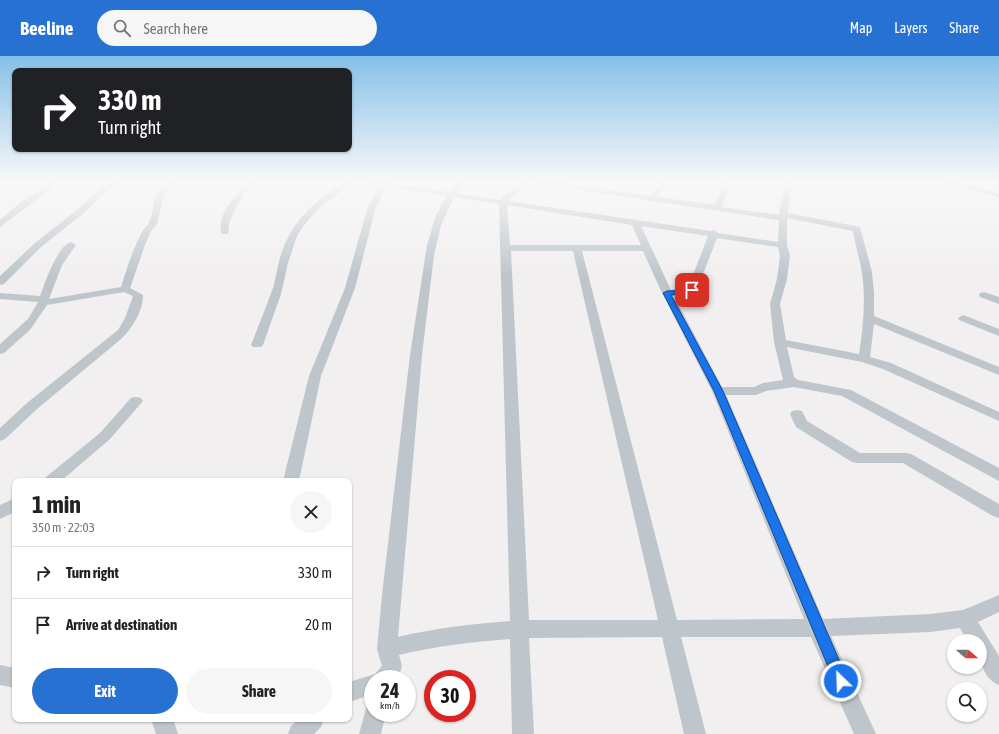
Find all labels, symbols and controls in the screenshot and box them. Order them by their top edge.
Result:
search box [97,10,377,46]
text: Beeline [20,17,73,39]
icon: search [111,17,133,39]
text: Search here [143,20,208,37]
text: Map [850,20,872,36]
text: Layers [894,20,927,36]
text: Share [949,20,979,36]
icon: right [32,84,84,136]
text: 330 m [98,84,161,116]
text: Turn right [98,117,161,138]
pin [675,273,709,307]
icon: arrive [681,279,703,301]
text: 1 min [32,491,81,518]
button: close [290,491,332,533]
text: 350 m · 22:03 [32,520,95,535]
icon: right [32,562,54,584]
text: Turn right [66,564,119,581]
text: 330 m [298,564,332,581]
icon: arrive [32,614,54,636]
text: Arrive at destination [66,616,177,633]
text: 20 m [305,616,332,633]
north arrow [947,634,987,674]
map controls [947,634,987,722]
position arrow [820,660,862,702]
button: Exit [32,668,178,714]
button: Share [186,668,332,714]
speed limit sign: 30 [424,670,476,722]
text: 24 [381,679,399,702]
button: search [947,682,987,722]
text: km/h [380,700,400,711]

